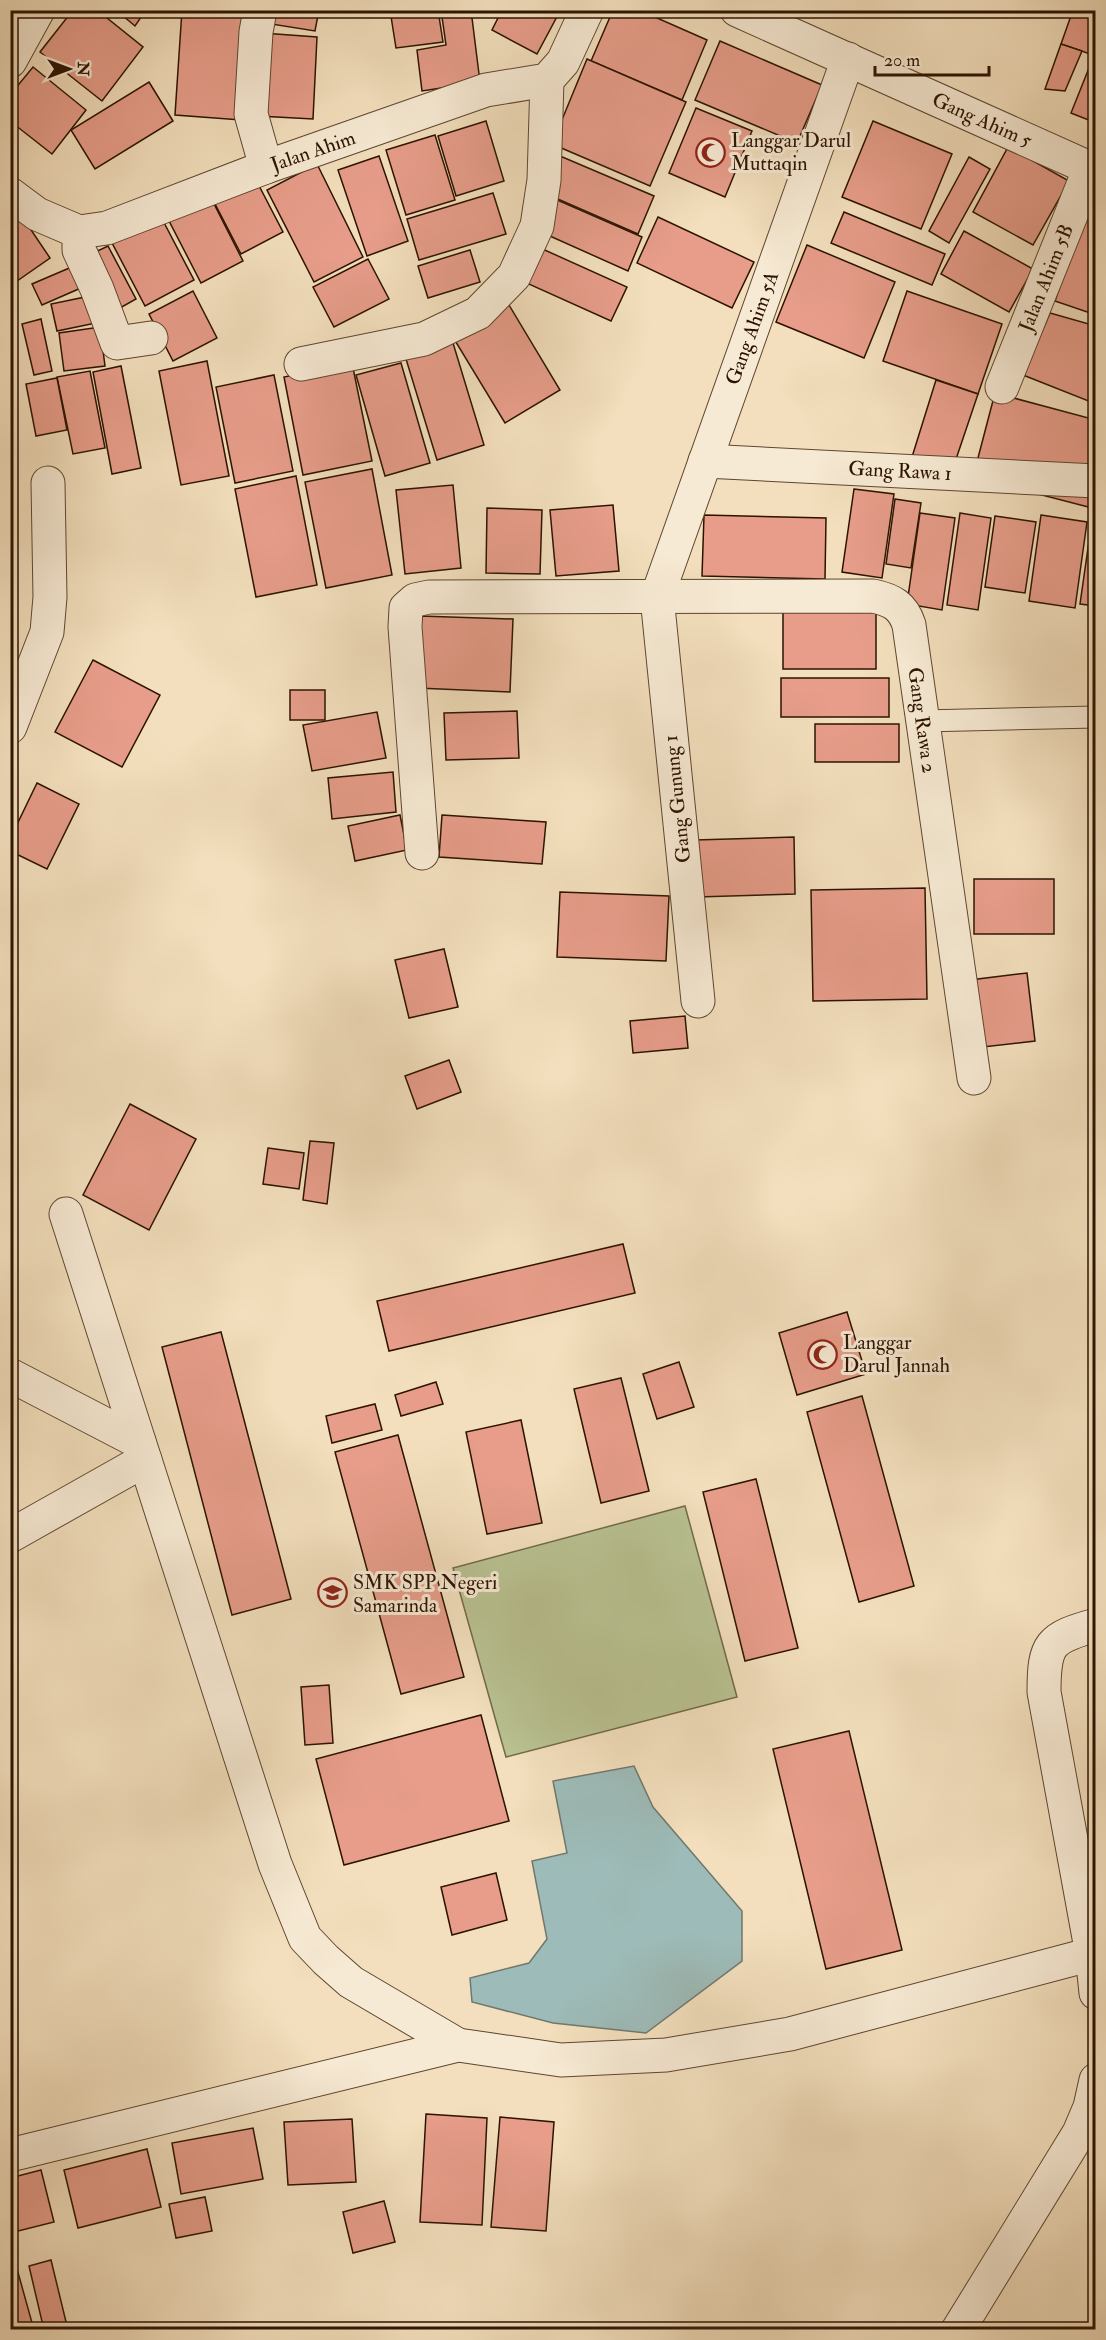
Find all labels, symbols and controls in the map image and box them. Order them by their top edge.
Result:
north arrow [39,39,99,99]
scale bar [875,39,989,77]
text: 20 m [884,49,920,72]
text: N [73,61,93,77]
street label: Gang Ahim 5 [928,87,1036,153]
street label: Jalan Ahim [266,125,359,177]
place label: Langgar Darul Muttaqin [731,128,851,176]
mosque icon: Langgar Darul Muttaqin [694,136,726,168]
street label: Jalan Ahim 5B [1013,221,1079,336]
street label: Gang Ahim 5A [720,267,784,388]
street label: Gang Rawa 1 [848,456,952,486]
street label: Gang Rawa 2 [902,665,942,775]
street label: Gang Gunung 1 [658,734,696,864]
place label: Langgar Darul Jannah [843,1330,950,1378]
mosque icon: Langgar Darul Jannah [806,1338,838,1370]
place label: SMK SPP Negeri Samarinda [353,1570,497,1618]
school or university icon: SMK SPP Negeri Samarinda [316,1577,348,1609]

